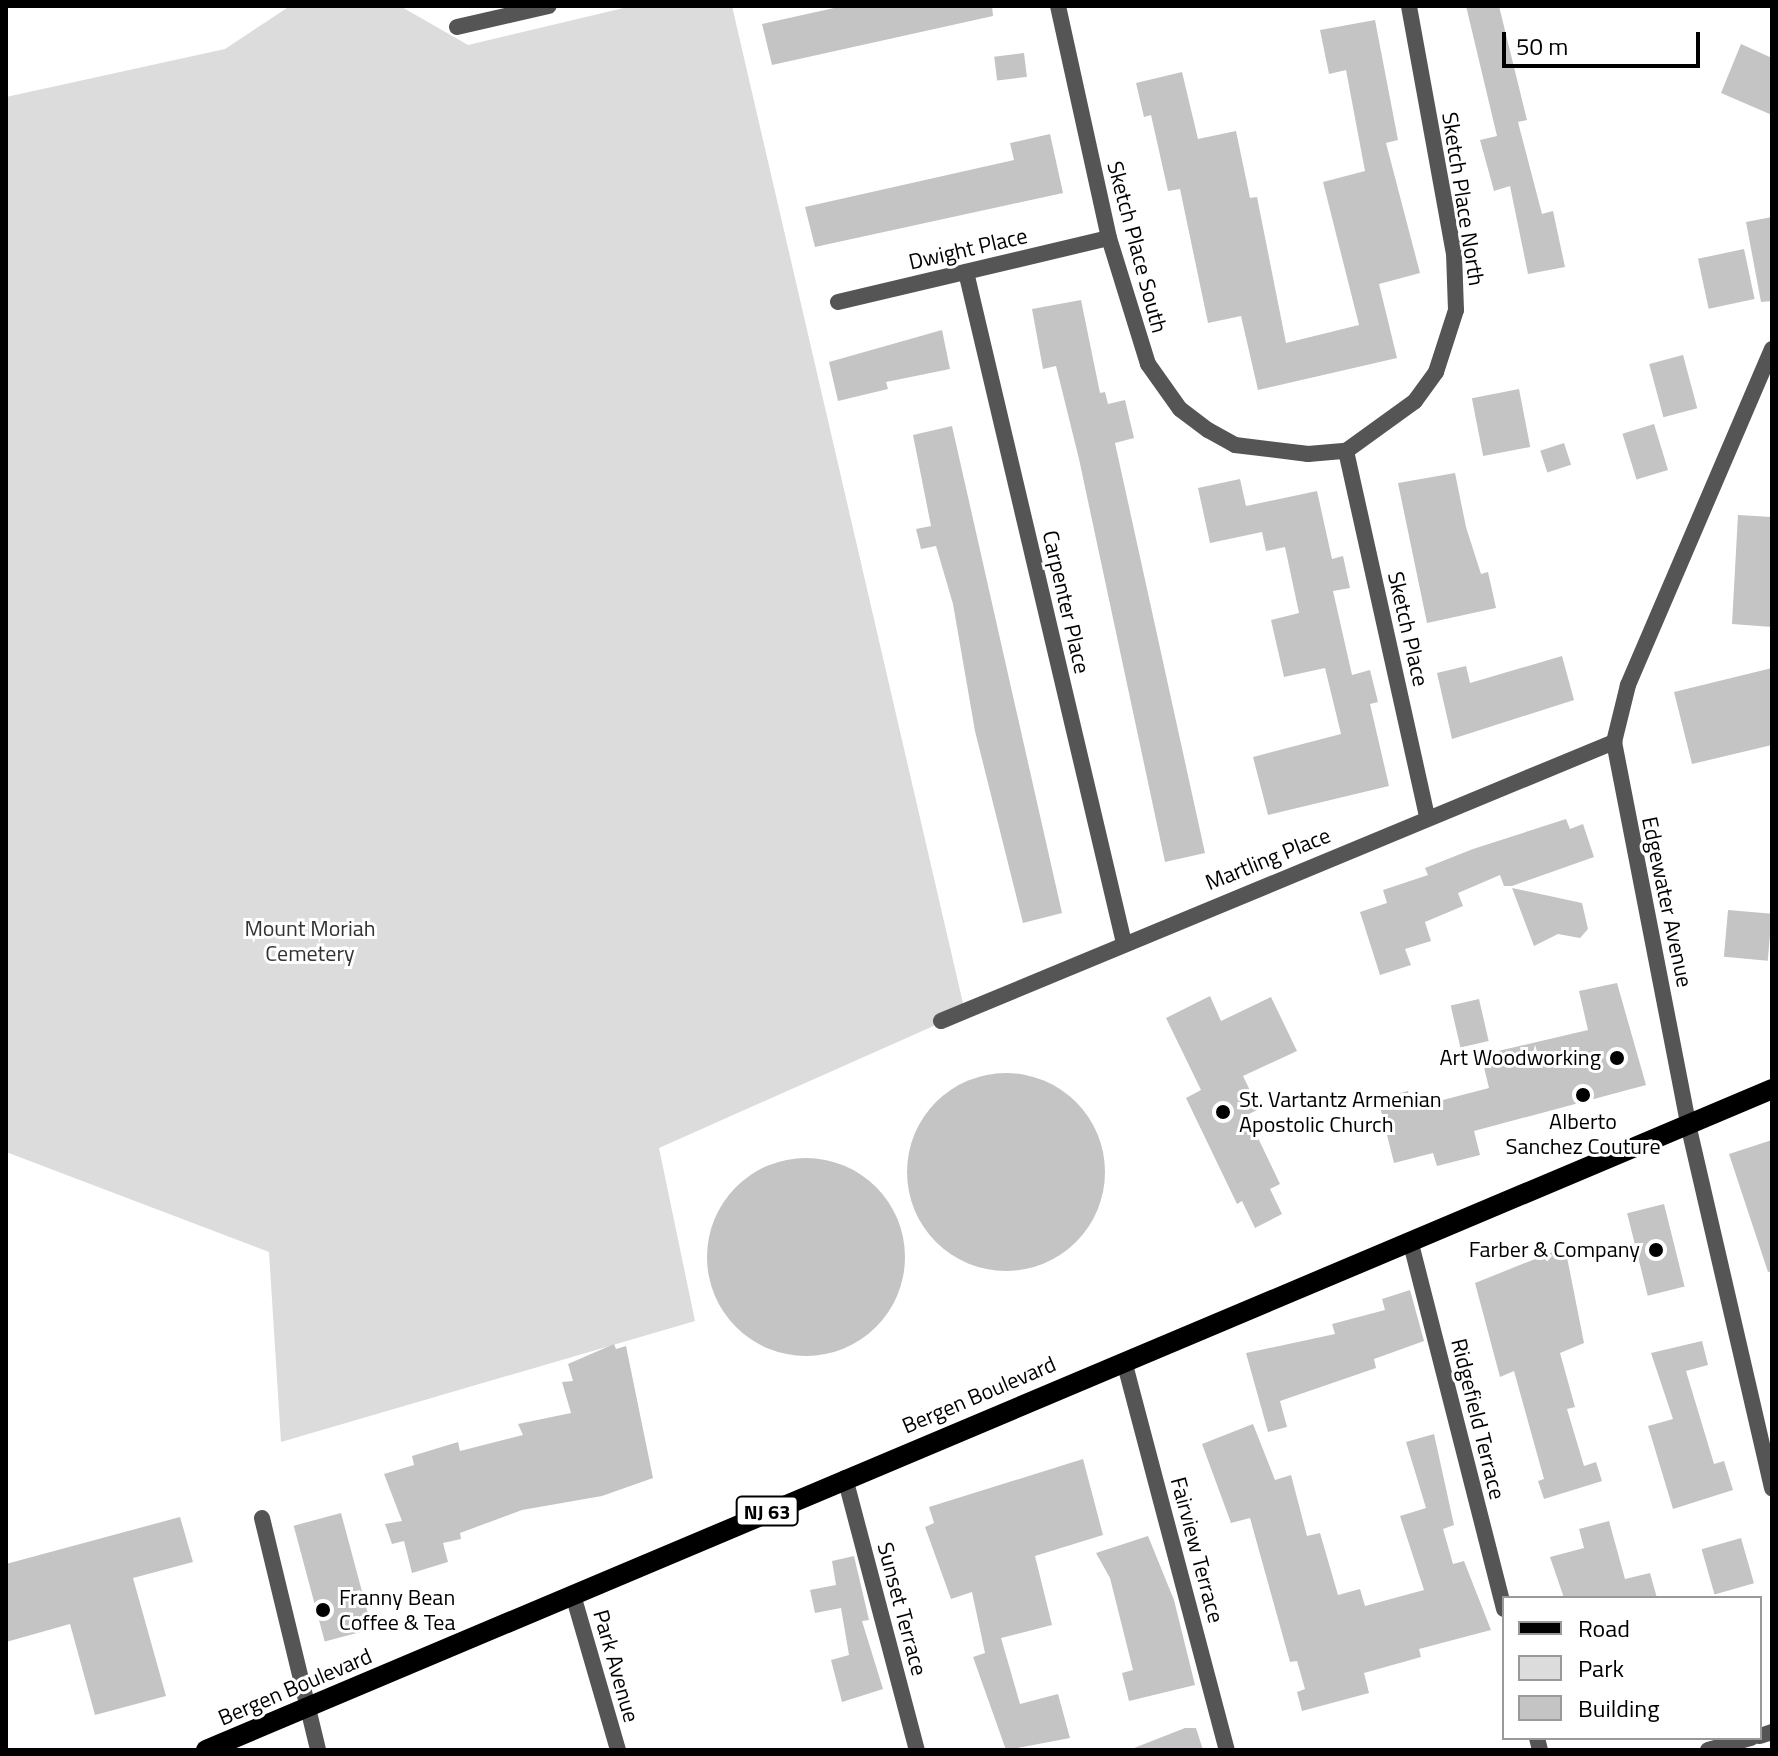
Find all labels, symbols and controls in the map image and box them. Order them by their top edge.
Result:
scale bar [1506,16,1704,66]
text: 50 m [1516,28,1568,64]
street label: Sketch Place North [1436,110,1490,288]
street label: Sketch Place South [1101,158,1173,336]
street label: Dwight Place [906,223,1030,275]
street label: Carpenter Place [1037,528,1095,676]
street label: Sketch Place [1382,569,1434,689]
street label: Edgewater Avenue [1636,814,1698,990]
street label: Martling Place [1202,822,1334,896]
park label: Mount Moriah Cemetery [244,915,376,966]
place label: Art Woodworking [1439,1045,1601,1071]
marker: Art Woodworking [1608,1049,1626,1067]
place label: St. Vartantz Armenian Apostolic Church [1239,1086,1442,1138]
marker: Alberto Sanchez Couture [1574,1086,1592,1104]
marker: St. Vartantz Armenian Apostolic Church [1214,1103,1232,1121]
place label: Alberto Sanchez Couture [1505,1108,1661,1160]
place label: Farber & Company [1469,1237,1640,1263]
marker: Farber & Company [1647,1241,1665,1259]
street label: Ridgefield Terrace [1445,1336,1511,1502]
street label: Bergen Boulevard [898,1351,1060,1439]
street label: Fairview Terrace [1165,1474,1229,1626]
road number: NJ 63 [735,1495,799,1527]
street label: Sunset Terrace [872,1540,932,1678]
place label: Franny Bean Coffee & Tea [339,1584,455,1636]
legend [1502,1596,1762,1740]
marker: Franny Bean Coffee & Tea [314,1601,332,1619]
street label: Park Avenue [587,1607,645,1725]
text: Road [1578,1610,1630,1646]
street label: Bergen Boulevard [214,1643,376,1731]
text: Park [1578,1650,1624,1686]
text: Building [1578,1690,1660,1726]

